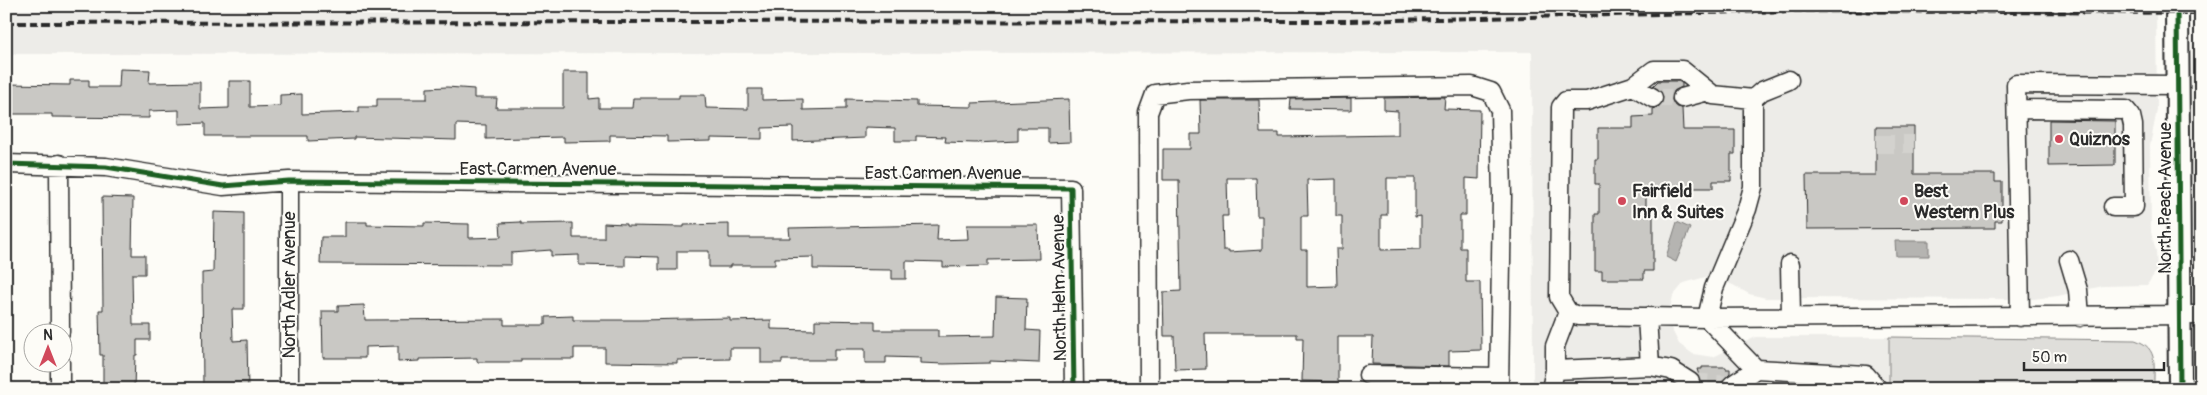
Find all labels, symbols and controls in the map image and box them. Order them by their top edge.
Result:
street label: North Peach Avenue [2154,122,2177,274]
place label: Quiznos [2069,128,2131,151]
marker: Quiznos [2053,133,2065,145]
street label: East Carmen Avenue [460,158,617,181]
street label: East Carmen Avenue [865,162,1022,185]
place label: Fairfield Inn & Suites [1632,180,1724,224]
place label: Best Western Plus [1914,180,2015,224]
marker: Fairfield Inn & Suites [1616,195,1628,207]
marker: Best Western Plus [1898,195,1910,207]
street label: North Adler Avenue [278,211,301,359]
street label: North Helm Avenue [1047,214,1072,362]
north arrow [22,322,72,372]
text: N [43,327,53,344]
scale bar [2024,340,2164,372]
text: 50 m [2032,348,2067,367]

